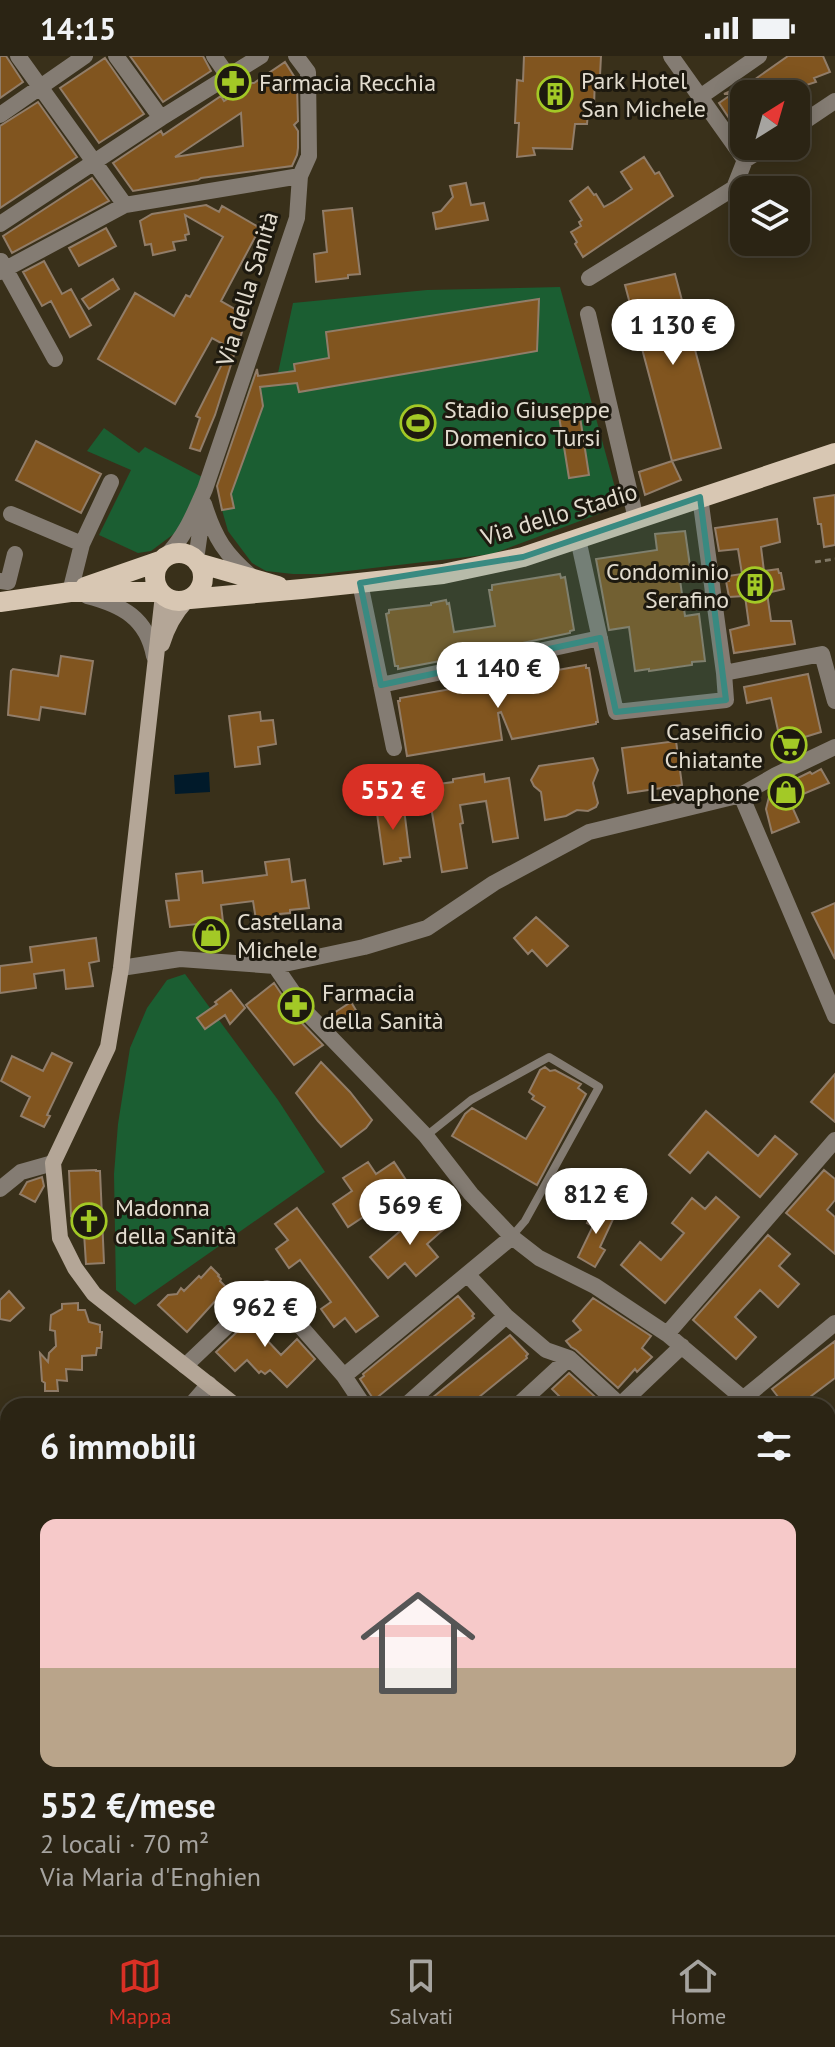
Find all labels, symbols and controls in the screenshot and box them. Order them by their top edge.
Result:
text: 14:15 [40,9,116,48]
pharmacy icon: Farmacia Recchia [214,63,252,101]
place label: Park Hotel San Michele [581,65,706,124]
place label: Farmacia Recchia [259,67,436,98]
building icon: Park Hotel San Michele [536,75,574,113]
north arrow [730,80,810,160]
map controls [730,80,810,256]
button: layers [730,176,810,256]
street label: Via della Sanità [208,208,285,371]
pin: 1 130 € [599,299,747,367]
text: 1 130 € [630,308,716,341]
place label: Stadio Giuseppe Domenico Tursi [444,394,610,453]
sports icon: Stadio Giuseppe Domenico Tursi [399,404,437,442]
street label: Via dello Stadio [476,476,641,553]
place label: Condominio Serafino [606,556,729,615]
building icon: Condominio Serafino [736,566,774,604]
pin: 1 140 € [424,642,572,710]
text: 1 140 € [455,651,541,684]
place label: Caseificio Chiatante [665,716,763,775]
supermarket icon: Caseificio Chiatante [770,726,808,764]
pin: 552 € [337,764,449,832]
text: 552 € [360,773,426,806]
shop icon: Levaphone [767,773,805,811]
place label: Levaphone [650,777,760,808]
place label: Castellana Michele [237,906,343,965]
shop icon: Castellana Michele [192,916,230,954]
place label: Farmacia della Sanità [322,977,444,1036]
pharmacy icon: Farmacia della Sanità [277,987,315,1025]
pin: 812 € [540,1168,652,1236]
text: 812 € [563,1177,629,1210]
pin: 569 € [354,1179,466,1247]
text: 569 € [377,1188,443,1221]
place label: Madonna della Sanità [115,1192,237,1251]
church icon: Madonna della Sanità [70,1202,108,1240]
pin: 962 € [209,1281,321,1349]
text: 962 € [232,1290,298,1323]
text: 6 immobili [40,1424,197,1468]
icon: filters [752,1424,796,1468]
icon: home [346,1571,490,1715]
text: 552 €/mese [40,1783,216,1827]
text: 2 locali · 70 m² [40,1827,209,1860]
text: Via Maria d'Enghien [40,1860,261,1893]
tab: Mappa [109,1954,172,2030]
tab: Salvati [389,1954,453,2030]
tab: Home [671,1954,726,2030]

